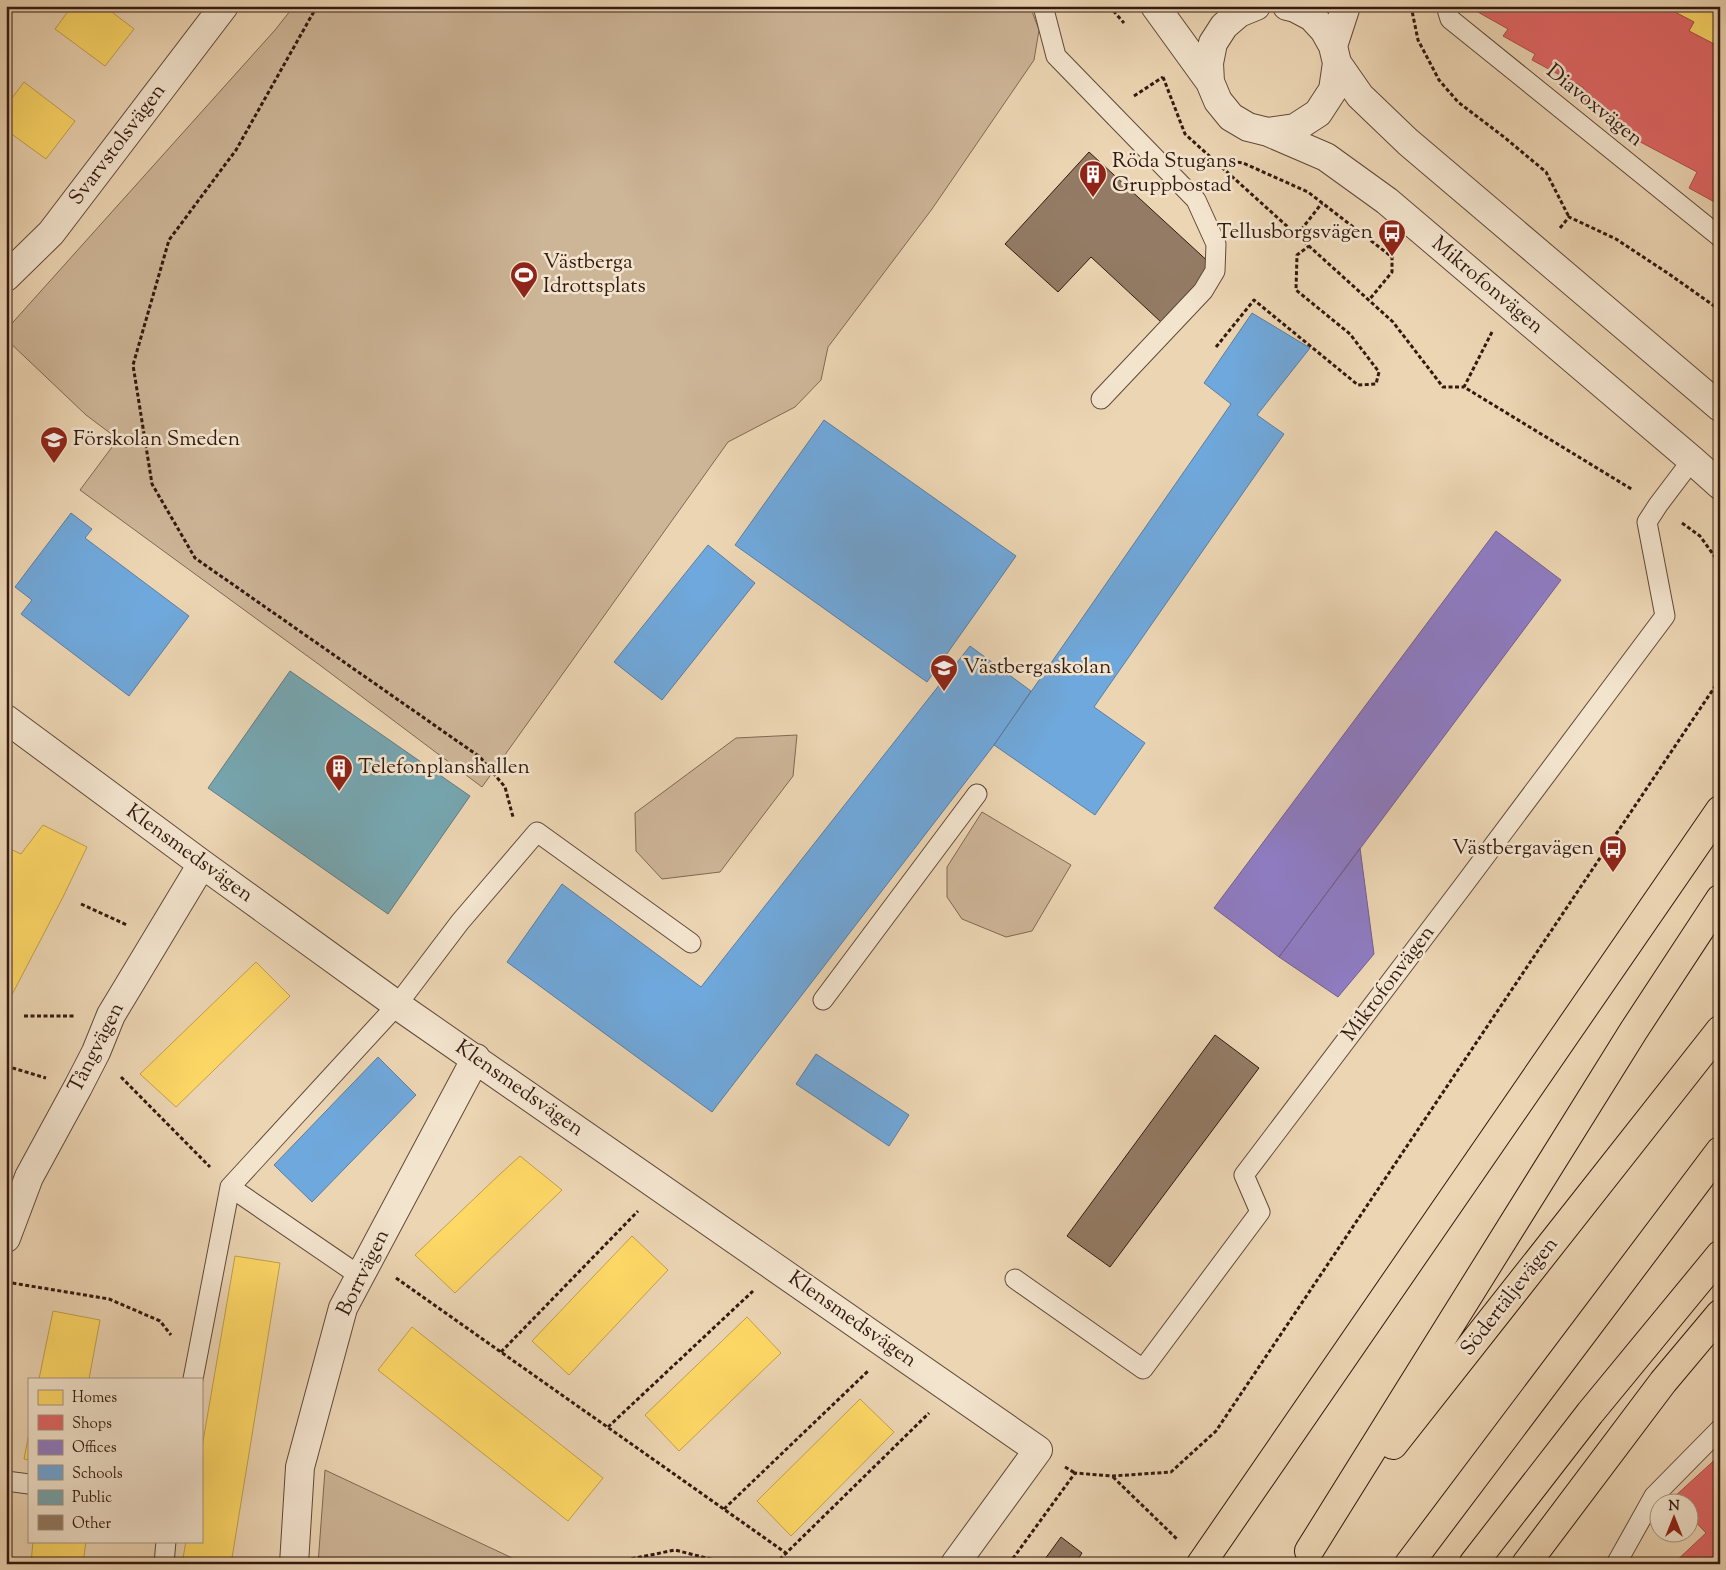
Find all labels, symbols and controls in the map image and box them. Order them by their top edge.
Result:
street label: Diavoxvägen [1539,57,1649,155]
street label: Svarvstolsvägen [62,78,174,212]
place label: Röda Stugans Gruppbostad [1112,147,1236,201]
building icon: Röda Stugans Gruppbostad [1078,159,1108,198]
place label: Tellusborgsvägen [1217,218,1373,248]
bus stop icon: Tellusborgsvägen [1377,218,1407,257]
street label: Mikrofonvägen [1424,230,1550,342]
place label: Västberga Idrottsplats [543,248,646,302]
sports icon: Västberga Idrottsplats [509,260,539,299]
school or university icon: Förskolan Smeden [39,425,69,464]
place label: Förskolan Smeden [73,425,240,455]
school or university icon: Västbergaskolan [929,653,959,692]
place label: Västbergaskolan [963,653,1111,683]
building icon: Telefonplanshallen [324,753,354,792]
place label: Telefonplanshallen [358,753,530,783]
street label: Klensmedsvägen [119,797,259,911]
place label: Västbergavägen [1452,834,1594,864]
bus stop icon: Västbergavägen [1598,834,1628,873]
street label: Mikrofonvägen [1335,920,1443,1048]
street label: Tångvägen [61,998,133,1098]
street label: Klensmedsvägen [449,1033,589,1145]
street label: Borrvägen [330,1225,398,1321]
street label: Södertäljevägen [1454,1231,1566,1363]
street label: Klensmedsvägen [782,1264,922,1376]
legend [28,1378,202,1542]
text: Homes [72,1388,117,1409]
text: Shops [72,1414,112,1435]
text: Offices [72,1438,117,1459]
text: Schools [72,1464,123,1485]
text: Public [72,1488,112,1509]
north arrow [1648,1492,1698,1542]
text: N [1668,1497,1680,1517]
text: Other [72,1514,112,1535]

